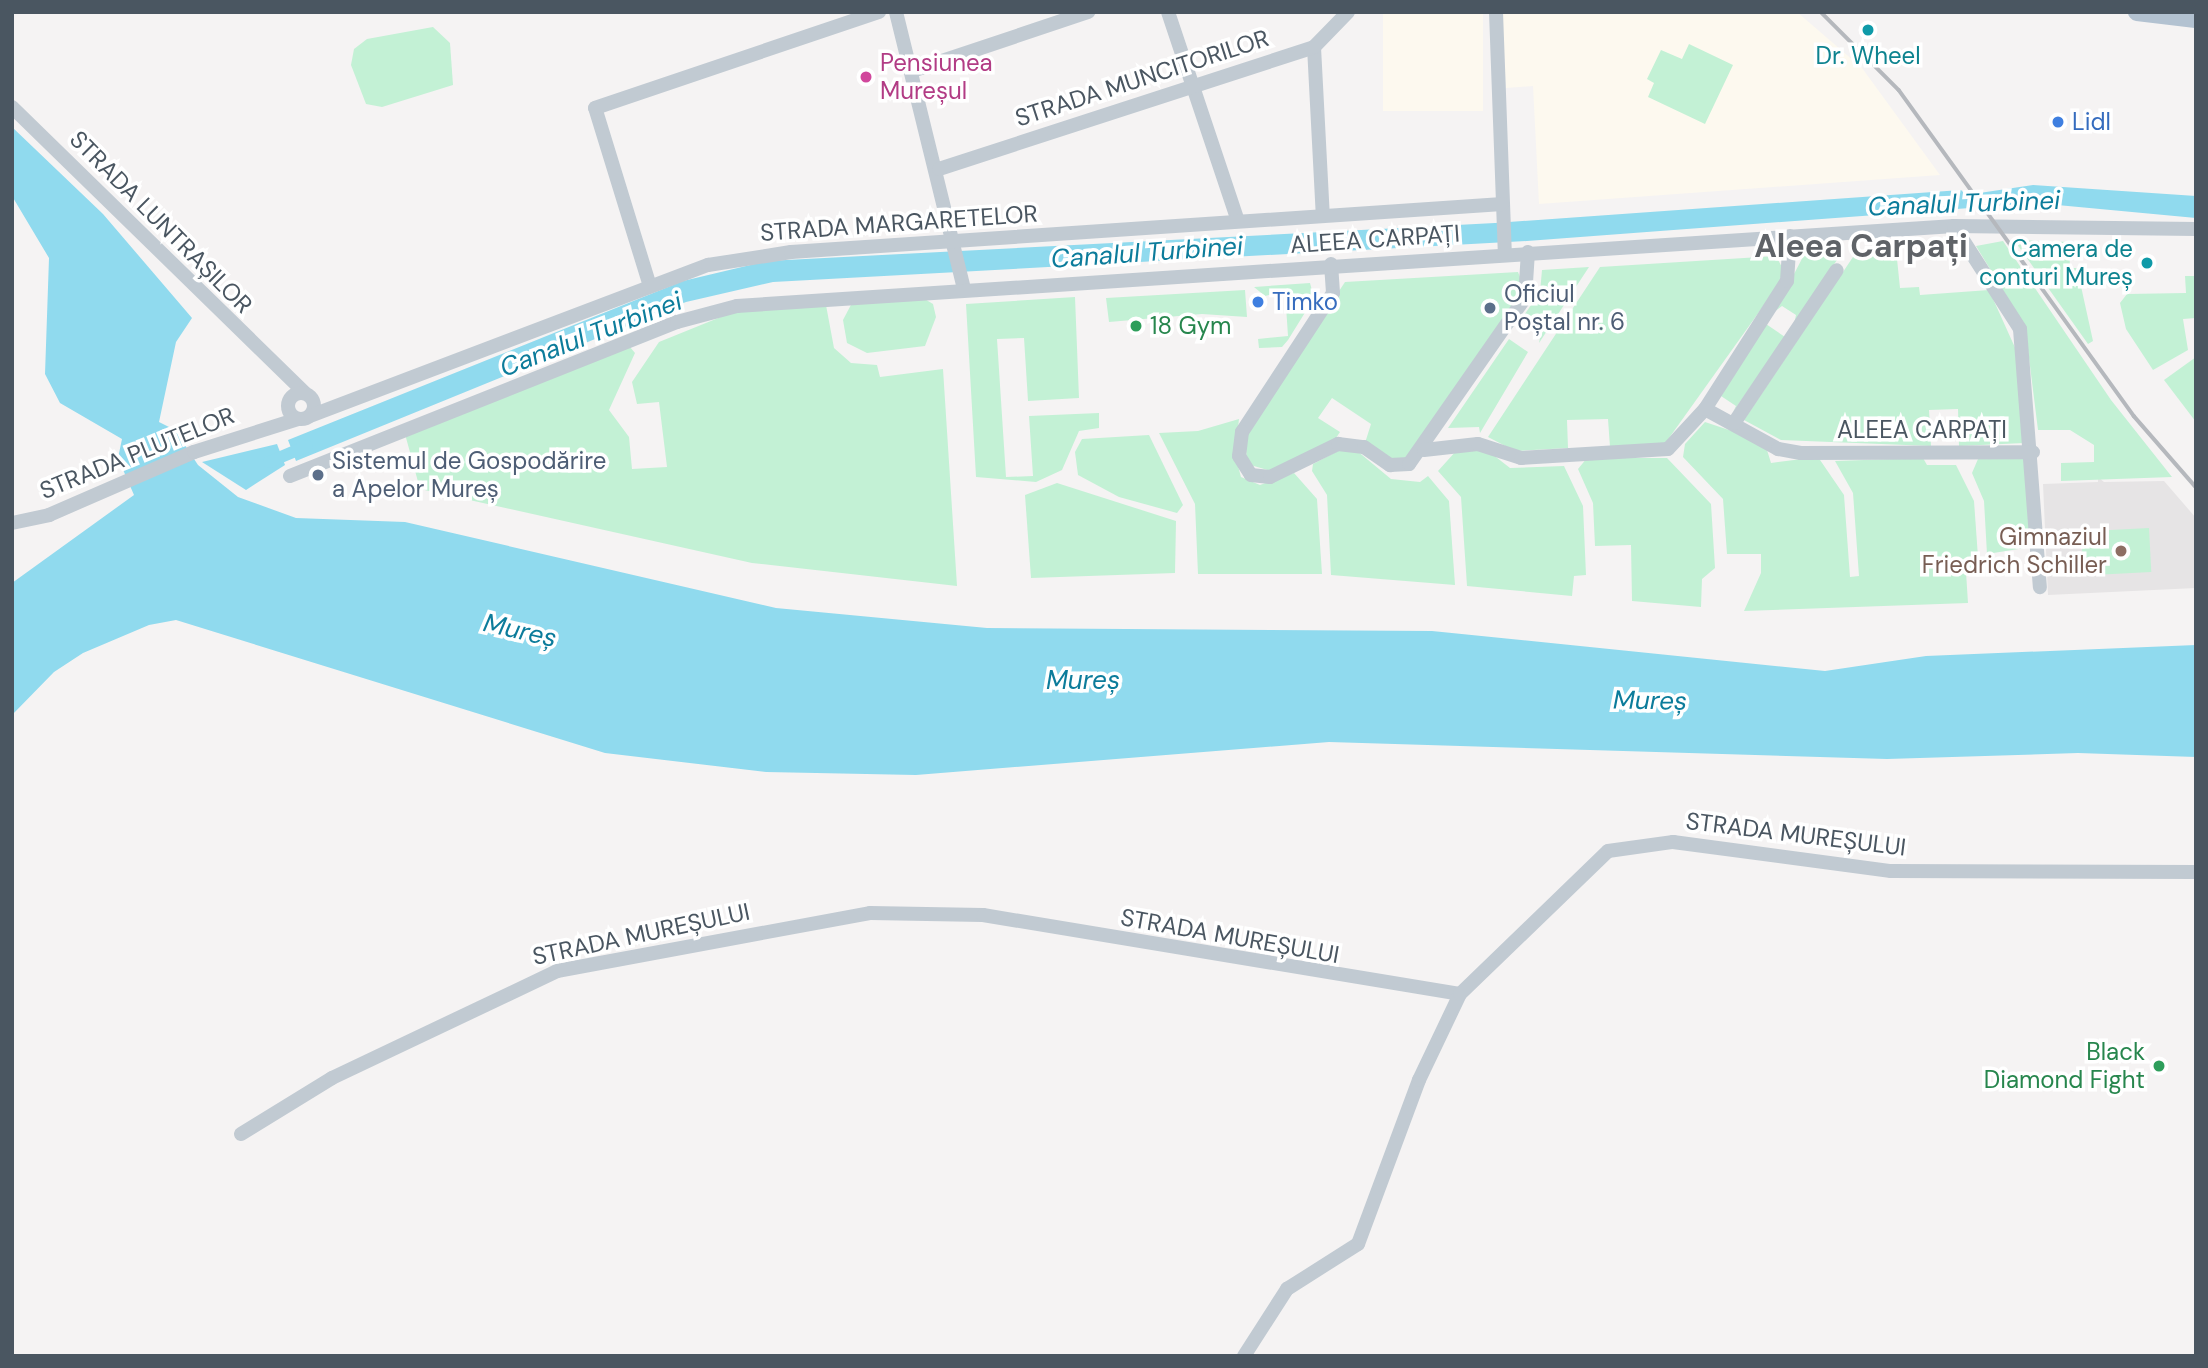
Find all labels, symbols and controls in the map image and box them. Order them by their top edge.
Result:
marker: Dr. Wheel [1860,22,1876,38]
street label: STRADA MUNCITORILOR [1011,23,1273,133]
place label: Dr. Wheel [1815,42,1921,70]
place label: Pensiunea Mureșul [880,49,993,105]
marker: Pensiunea Mureșul [858,69,874,85]
place label: Lidl [2072,108,2111,136]
marker: Lidl [2050,114,2066,130]
street label: STRADA LUNTRAȘILOR [64,125,258,319]
water label: Canalul Turbinei [1867,185,2061,223]
street label: STRADA MARGARETELOR [759,199,1039,247]
street label: ALEEA CARPAȚI [1289,219,1461,259]
district label: Aleea Carpați [1754,227,1968,265]
water label: Canalul Turbinei [1050,231,1244,275]
place label: Camera de conturi Mureș [1979,235,2133,291]
marker: Camera de conturi Mureș [2139,255,2155,271]
place label: Oficiul Poștal nr. 6 [1504,280,1625,336]
water label: Canalul Turbinei [496,286,686,384]
place label: Timko [1272,288,1338,316]
marker: Timko [1250,294,1266,310]
marker: Oficiul Poștal nr. 6 [1482,300,1498,316]
place label: 18 Gym [1150,312,1231,340]
marker: 18 Gym [1128,318,1144,334]
street label: STRADA PLUTELOR [35,401,239,505]
street label: ALEEA CARPAȚI [1837,416,2007,444]
place label: Sistemul de Gospodărire a Apelor Mureș [332,447,606,503]
marker: Sistemul de Gospodărire a Apelor Mureș [310,467,326,483]
place label: Gimnaziul Friedrich Schiller [1922,523,2107,579]
marker: Gimnaziul Friedrich Schiller [2113,543,2129,559]
water label: Mureș [480,607,560,655]
water label: Mureș [1046,665,1120,697]
water label: Mureș [1613,685,1687,717]
street label: STRADA MUREȘULUI [1684,806,1908,862]
street label: STRADA MUREȘULUI [530,897,752,971]
street label: STRADA MUREȘULUI [1118,903,1342,969]
place label: Black Diamond Fight [1984,1038,2145,1094]
marker: Black Diamond Fight [2151,1058,2167,1074]

